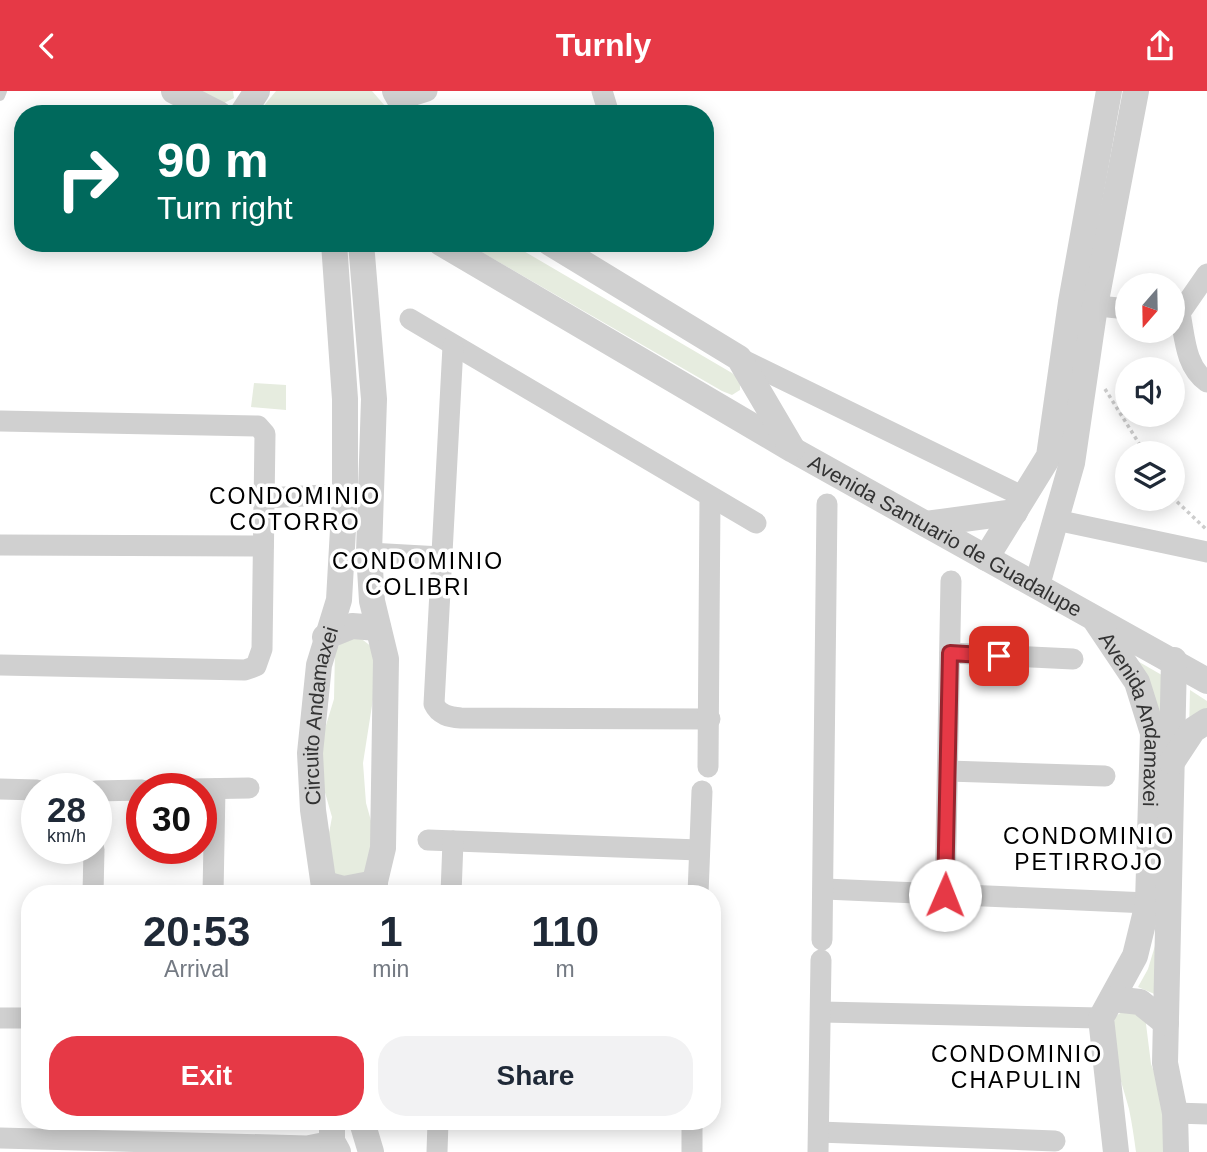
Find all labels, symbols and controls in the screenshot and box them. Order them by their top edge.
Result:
icon: back [28,27,66,65]
text: Turnly [556,27,651,63]
icon: share [1141,27,1179,65]
icon: right [42,133,133,224]
text: 90 m [157,133,269,187]
text: Turn right [157,190,293,226]
north arrow [1115,273,1185,343]
map controls [1115,273,1185,511]
button: sound [1115,357,1185,427]
button: layers [1115,441,1185,511]
street label: Avenida Santuario de Guadalupe [805,450,1086,620]
district label: CONDOMINIO COTORRO [209,483,381,535]
district label: CONDOMINIO COLIBRI [332,548,504,600]
street label: Circuito Andamaxei [298,623,342,806]
pin [969,626,1029,686]
street label: Avenida Andamaxei [1095,627,1165,807]
icon: arrive [980,637,1018,675]
speed limit sign: 30 [126,773,217,864]
text: 28 [47,790,86,829]
district label: CONDOMINIO PETIRROJO [1003,823,1175,875]
text: km/h [47,826,86,846]
position arrow [908,858,982,932]
text: 20:53 [143,908,250,955]
text: 1 [379,908,403,955]
text: 110 [531,908,599,955]
text: Arrival [164,956,229,982]
text: min [372,956,409,982]
text: m [556,956,575,982]
button: Exit [49,1036,364,1116]
button: Share [378,1036,693,1116]
district label: CONDOMINIO CHAPULIN [931,1041,1103,1093]

